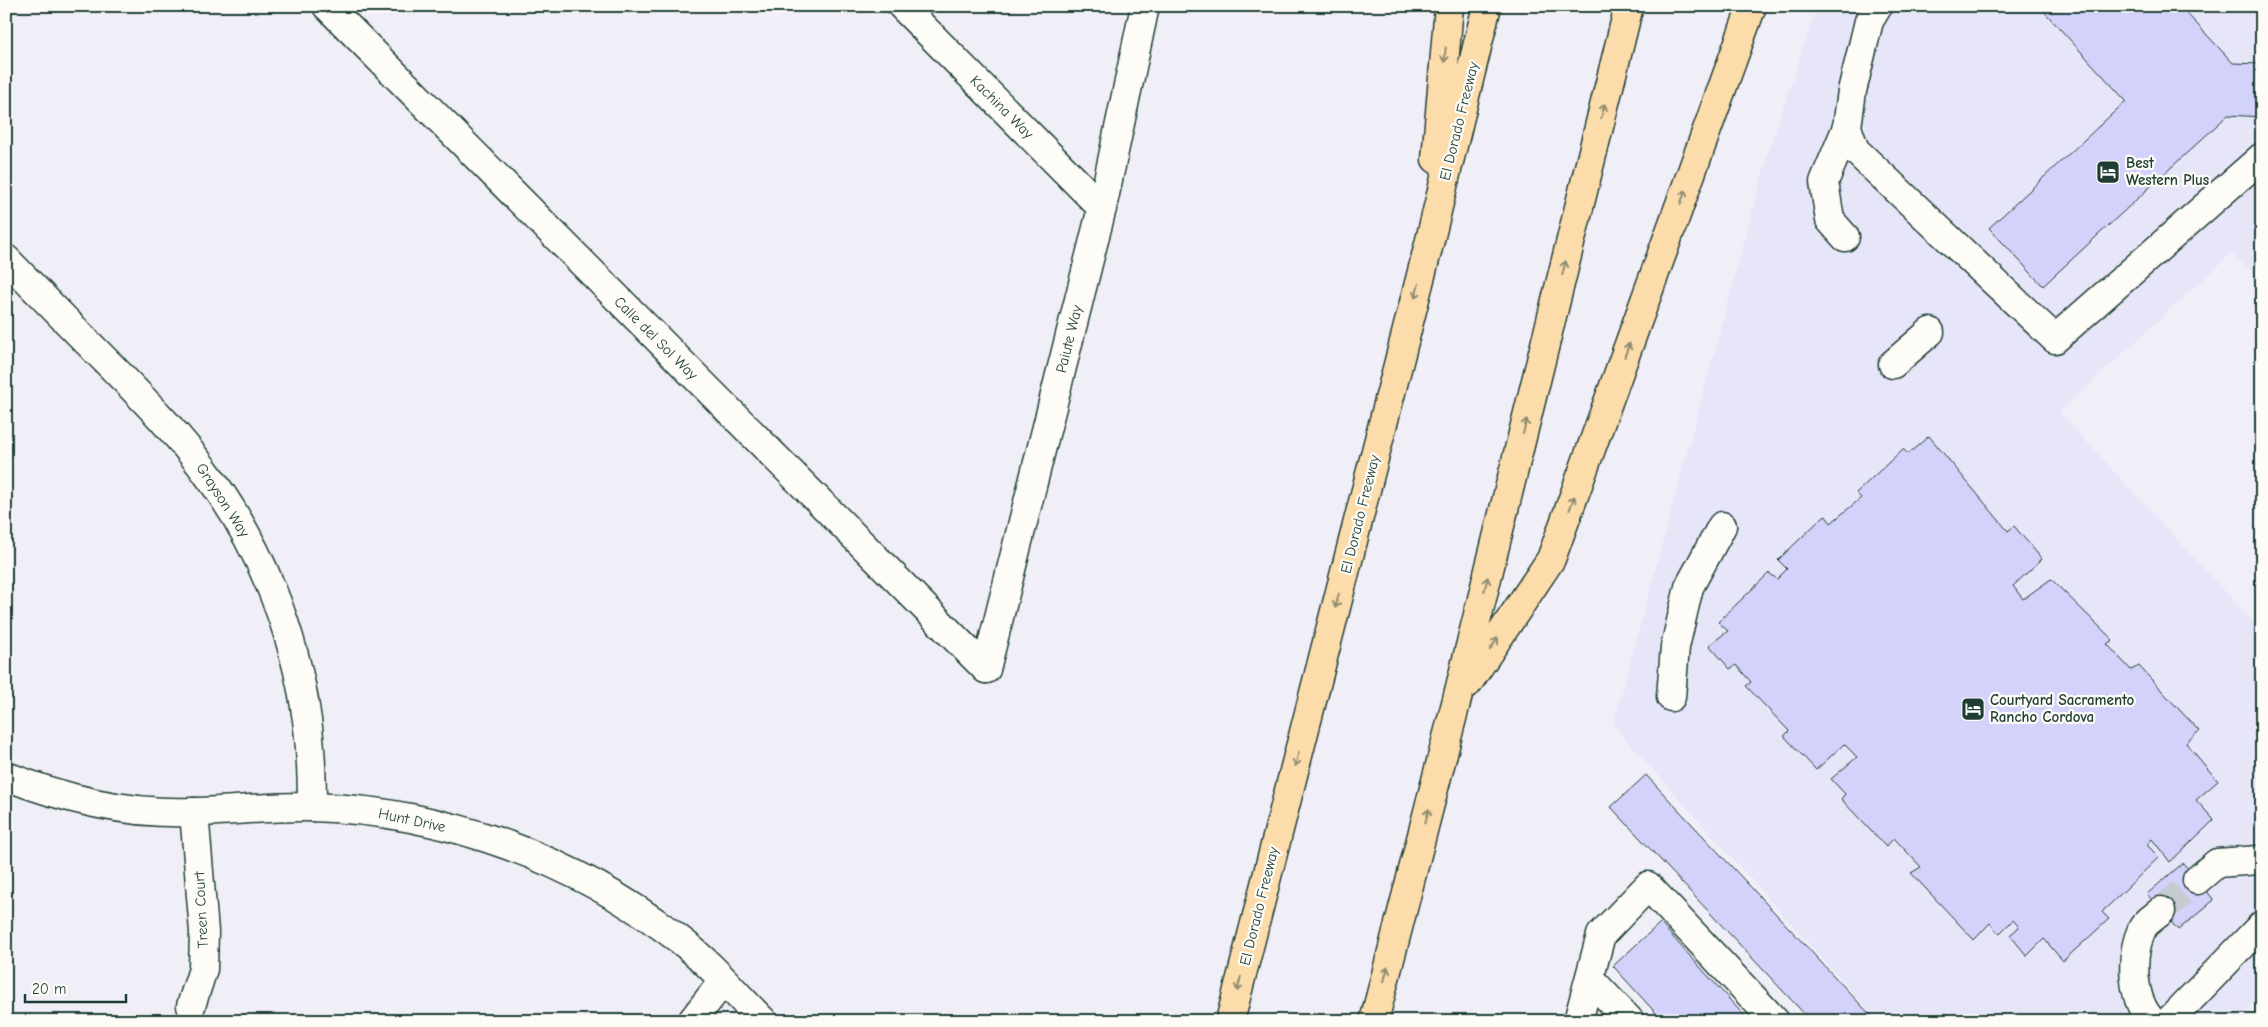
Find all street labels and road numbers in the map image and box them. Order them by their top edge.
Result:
street label: El Dorado Freeway [1436,60,1483,182]
street label: Kachina Way [967,72,1038,143]
street label: Calle del Sol Way [610,292,702,384]
street label: Paiute Way [1052,303,1086,375]
street label: El Dorado Freeway [1337,453,1384,575]
street label: Grayson Way [192,460,254,541]
street label: Hunt Drive [377,804,448,836]
street label: El Dorado Freeway [1236,845,1283,967]
street label: Treen Court [190,870,212,949]

